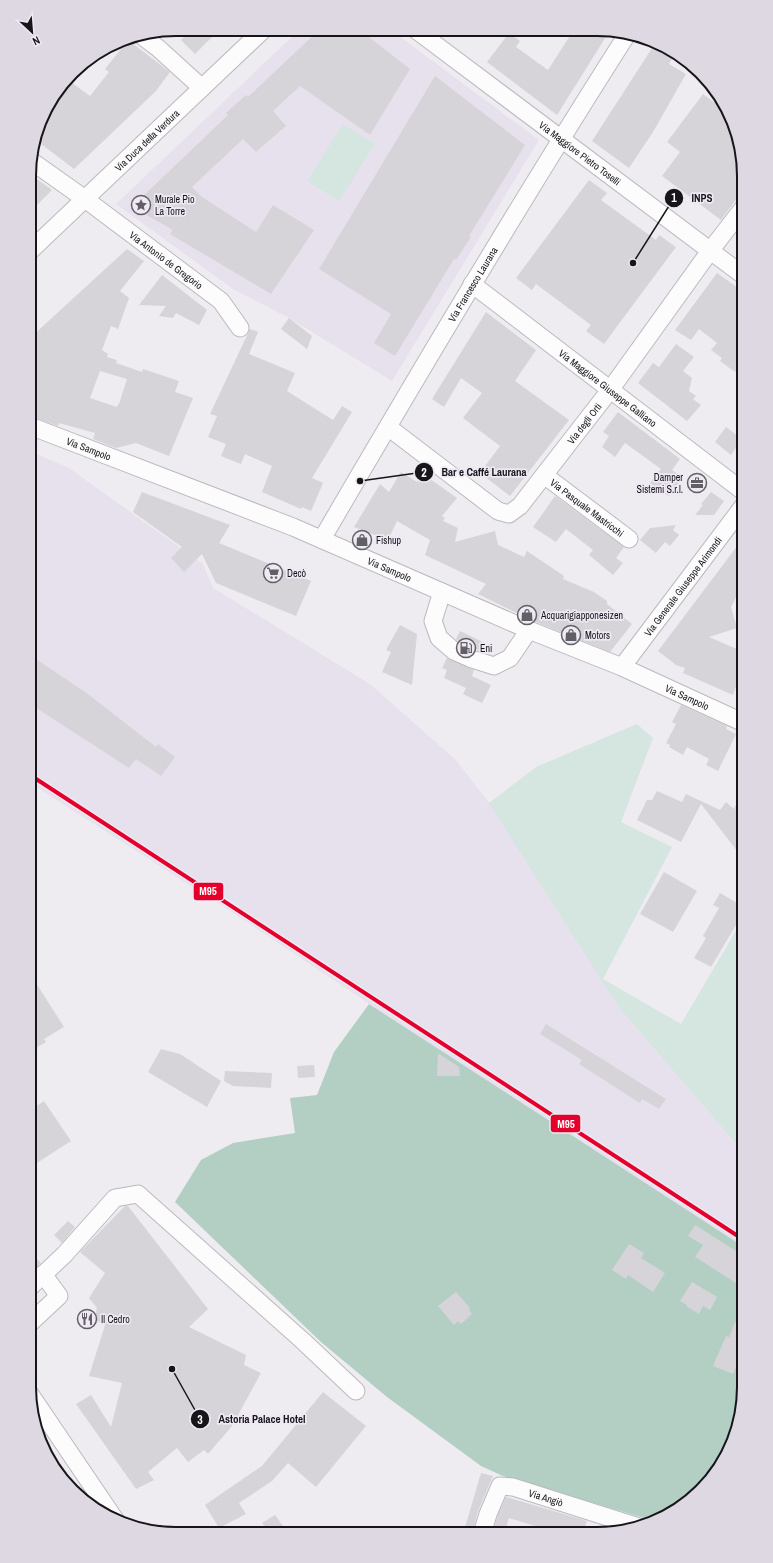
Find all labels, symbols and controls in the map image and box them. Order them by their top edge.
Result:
north arrow [12,12,52,52]
text: N [30,33,42,49]
street label: Via Duca della Verdura [112,107,183,174]
street label: Via Maggiore Pietro Toselli [536,119,623,188]
callout: INPS [664,186,721,209]
text: 1 [671,190,677,206]
text: INPS [691,191,713,205]
place label: Murale Pio La Torre [155,193,195,218]
place icon: Murale Pio La Torre [130,194,152,216]
street label: Via Antonio de Gregorio [127,229,206,292]
street label: Via Francesco Laurana [446,244,501,324]
street label: Via Maggiore Giuseppe Galliano [556,347,659,430]
street label: Via degli Orti [565,401,604,447]
street label: Via Sampolo [64,435,113,464]
callout: Bar e Caffé Laurana [414,461,535,484]
text: 2 [421,465,427,481]
text: Bar e Caffé Laurana [441,465,527,479]
place label: Damper Sistemi S.r.l. [637,471,683,496]
office icon: Damper Sistemi S.r.l. [686,472,708,494]
street label: Via Pasquale Mastricchi [547,476,626,540]
shop icon: Fishup [351,529,373,551]
place label: Fishup [376,534,402,547]
street label: Via Generale Giuseppe Arimondi [641,534,725,639]
street label: Via Sampolo [365,554,414,585]
supermarket icon: Decò [262,562,284,584]
place label: Decò [287,567,307,580]
shop icon: Acquarigiapponesizen [516,604,538,626]
place label: Acquarigiapponesizen [540,609,623,622]
shop icon: Motors [560,624,582,646]
place label: Motors [585,629,610,642]
fuel station icon: Eni [455,637,477,659]
place label: Eni [480,642,492,655]
street label: Via Sampolo [663,682,711,713]
line badge: M95 [193,882,224,901]
text: M95 [199,884,217,898]
line badge: M95 [550,1114,581,1133]
text: M95 [557,1117,575,1131]
restaurant icon: Il Cedro [76,1308,98,1330]
place label: Il Cedro [101,1313,130,1326]
callout: Astoria Palace Hotel [190,1408,314,1431]
text: 3 [197,1412,203,1428]
text: Astoria Palace Hotel [218,1412,306,1426]
street label: Via Angiò [527,1486,565,1510]

